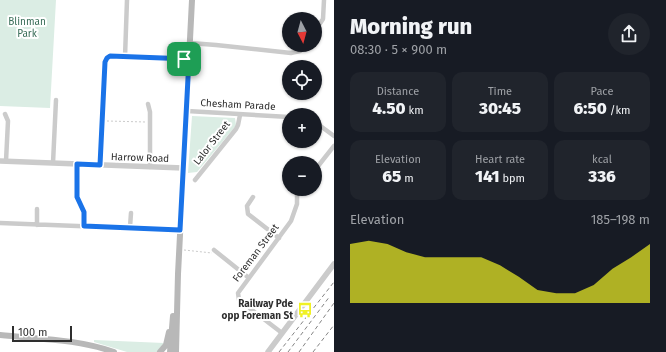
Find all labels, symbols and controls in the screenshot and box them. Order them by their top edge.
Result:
north arrow [282,12,322,52]
map controls [282,12,322,196]
text: Morning run [350,13,472,40]
button: share [608,13,650,55]
park label: Blinman Park [8,16,46,40]
pin [167,42,201,76]
text: 08:30 · 5 × 900 m [350,42,447,57]
icon: arrive [173,48,195,70]
button: locate [282,60,322,100]
text: Distance [377,85,419,98]
text: Time [488,85,512,98]
text: Pace [591,85,613,98]
street label: Chesham Parade [200,97,276,113]
text: 4.50 [372,98,406,119]
text: 30:45 [479,98,521,119]
text: 6:50 [573,98,607,119]
text: km [406,104,424,117]
text: /km [607,104,631,117]
button: + [282,108,322,148]
street label: Lalor Street [191,118,233,167]
street label: Harrow Road [111,151,169,165]
text: Elevation [375,153,421,166]
text: Heart rate [475,153,525,166]
text: kcal [592,153,612,166]
button: − [282,156,322,196]
text: 65 [382,166,401,187]
text: 141 [475,166,500,187]
text: 336 [588,166,616,187]
text: m [401,172,414,185]
text: bpm [500,172,525,185]
text: Elevation [350,212,404,227]
text: 185–198 m [591,212,650,227]
street label: Foreman Street [230,222,282,284]
place label: Railway Pde opp Foreman St [222,298,293,322]
bus stop icon: Railway Pde opp Foreman St [296,301,314,319]
scale bar [12,324,72,343]
text: 100 m [18,326,47,339]

